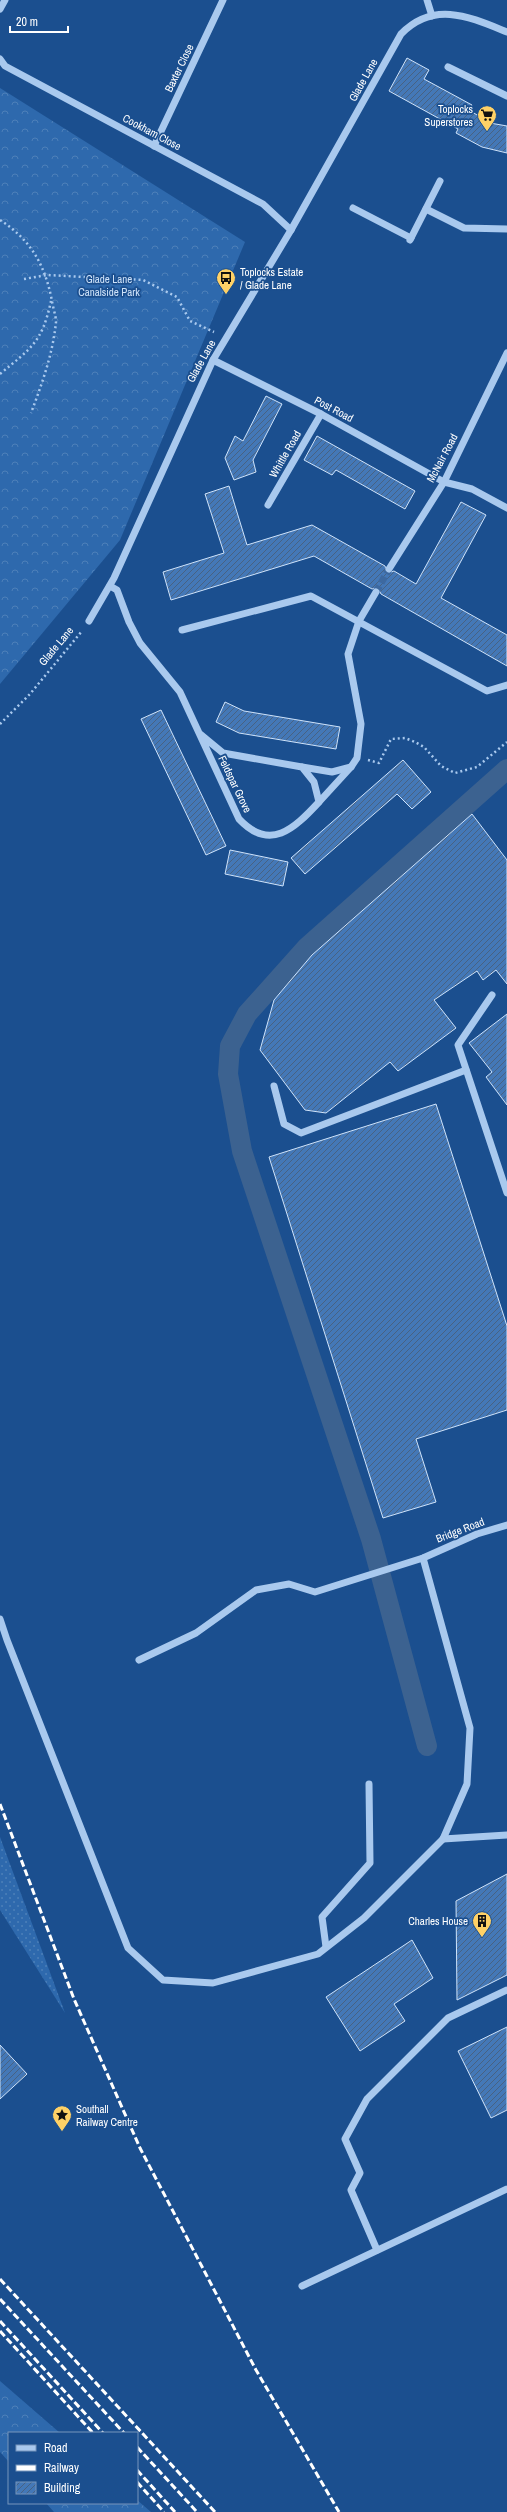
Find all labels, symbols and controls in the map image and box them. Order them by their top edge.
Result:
scale bar [10,8,68,34]
text: 20 m [16,14,38,30]
street label: Baxter Close [161,42,197,94]
street label: Glade Lane [346,56,380,104]
place label: Toplocks Superstores [424,102,473,129]
supermarket icon: Toplocks Superstores [476,104,498,132]
street label: Cookham Close [120,111,184,153]
place label: Toplocks Estate / Glade Lane [240,265,303,292]
bus stop icon: Toplocks Estate / Glade Lane [215,267,237,295]
park label: Glade Lane Canalside Park [78,272,140,299]
street label: Glade Lane [184,337,218,385]
street label: Post Road [312,393,356,425]
street label: Whittle Road [266,428,304,480]
street label: McNair Road [423,431,461,485]
street label: Glade Lane [36,624,76,668]
street label: Feldspar Grove [215,753,255,815]
street label: Bridge Road [434,1514,486,1546]
building icon: Charles House [471,1910,493,1938]
place label: Charles House [408,1914,468,1928]
place label: Southall Railway Centre [76,2102,138,2129]
place icon: Southall Railway Centre [51,2104,73,2132]
legend [8,2432,138,2504]
text: Road [44,2440,68,2456]
text: Railway [44,2460,79,2476]
text: Building [44,2480,81,2496]

